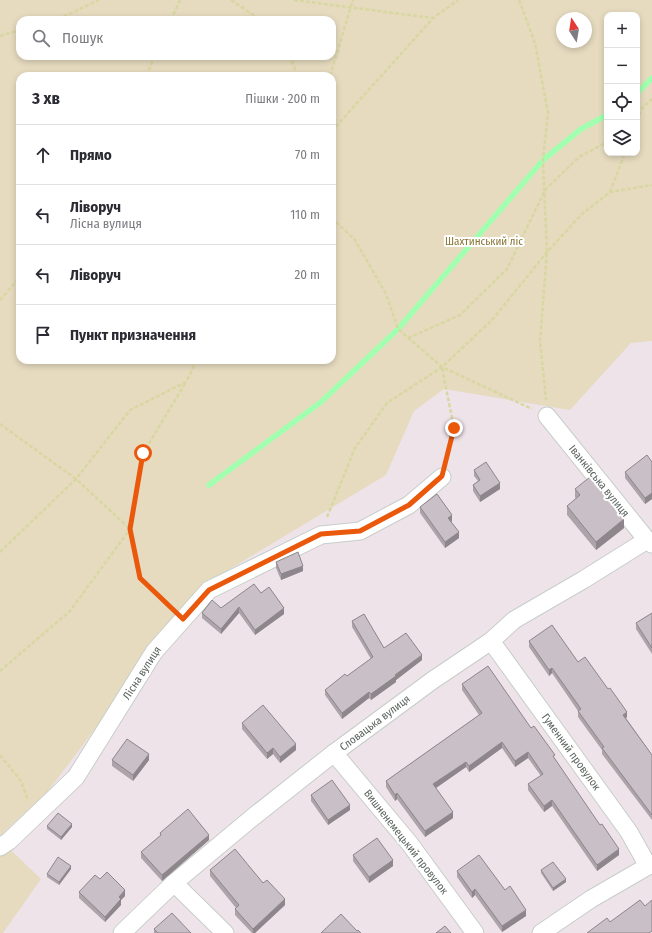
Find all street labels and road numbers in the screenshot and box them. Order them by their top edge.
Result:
street label: Іванківська вулиця [566,442,632,520]
street label: Лісна вулиця [120,644,164,702]
street label: Словацька вулиця [337,692,413,754]
street label: Гуменний провулок [539,711,604,794]
street label: Вишненемецький провулок [361,787,451,898]

